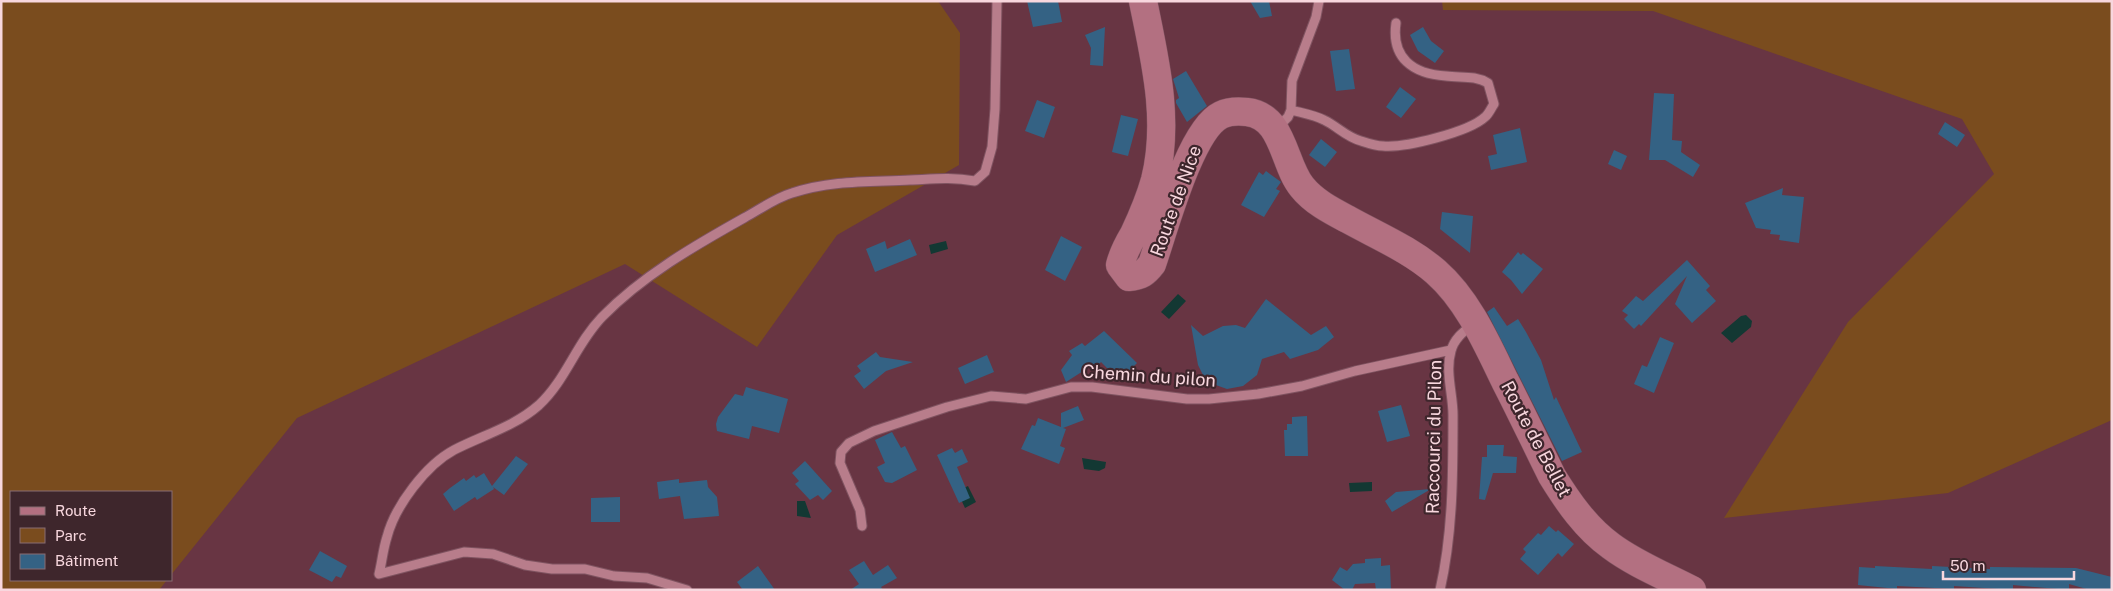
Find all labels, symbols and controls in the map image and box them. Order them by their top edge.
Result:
street label: Route de Nice [1146,142,1205,259]
street label: Chemin du pilon [1081,360,1217,391]
street label: Raccourci du Pilon [1422,360,1445,514]
street label: Route de Bellet [1497,377,1576,500]
legend [10,491,172,581]
text: Route [55,502,96,519]
text: Parc [55,527,87,544]
scale bar [1943,548,2074,580]
text: Bâtiment [55,552,118,569]
text: 50 m [1950,557,1985,574]

